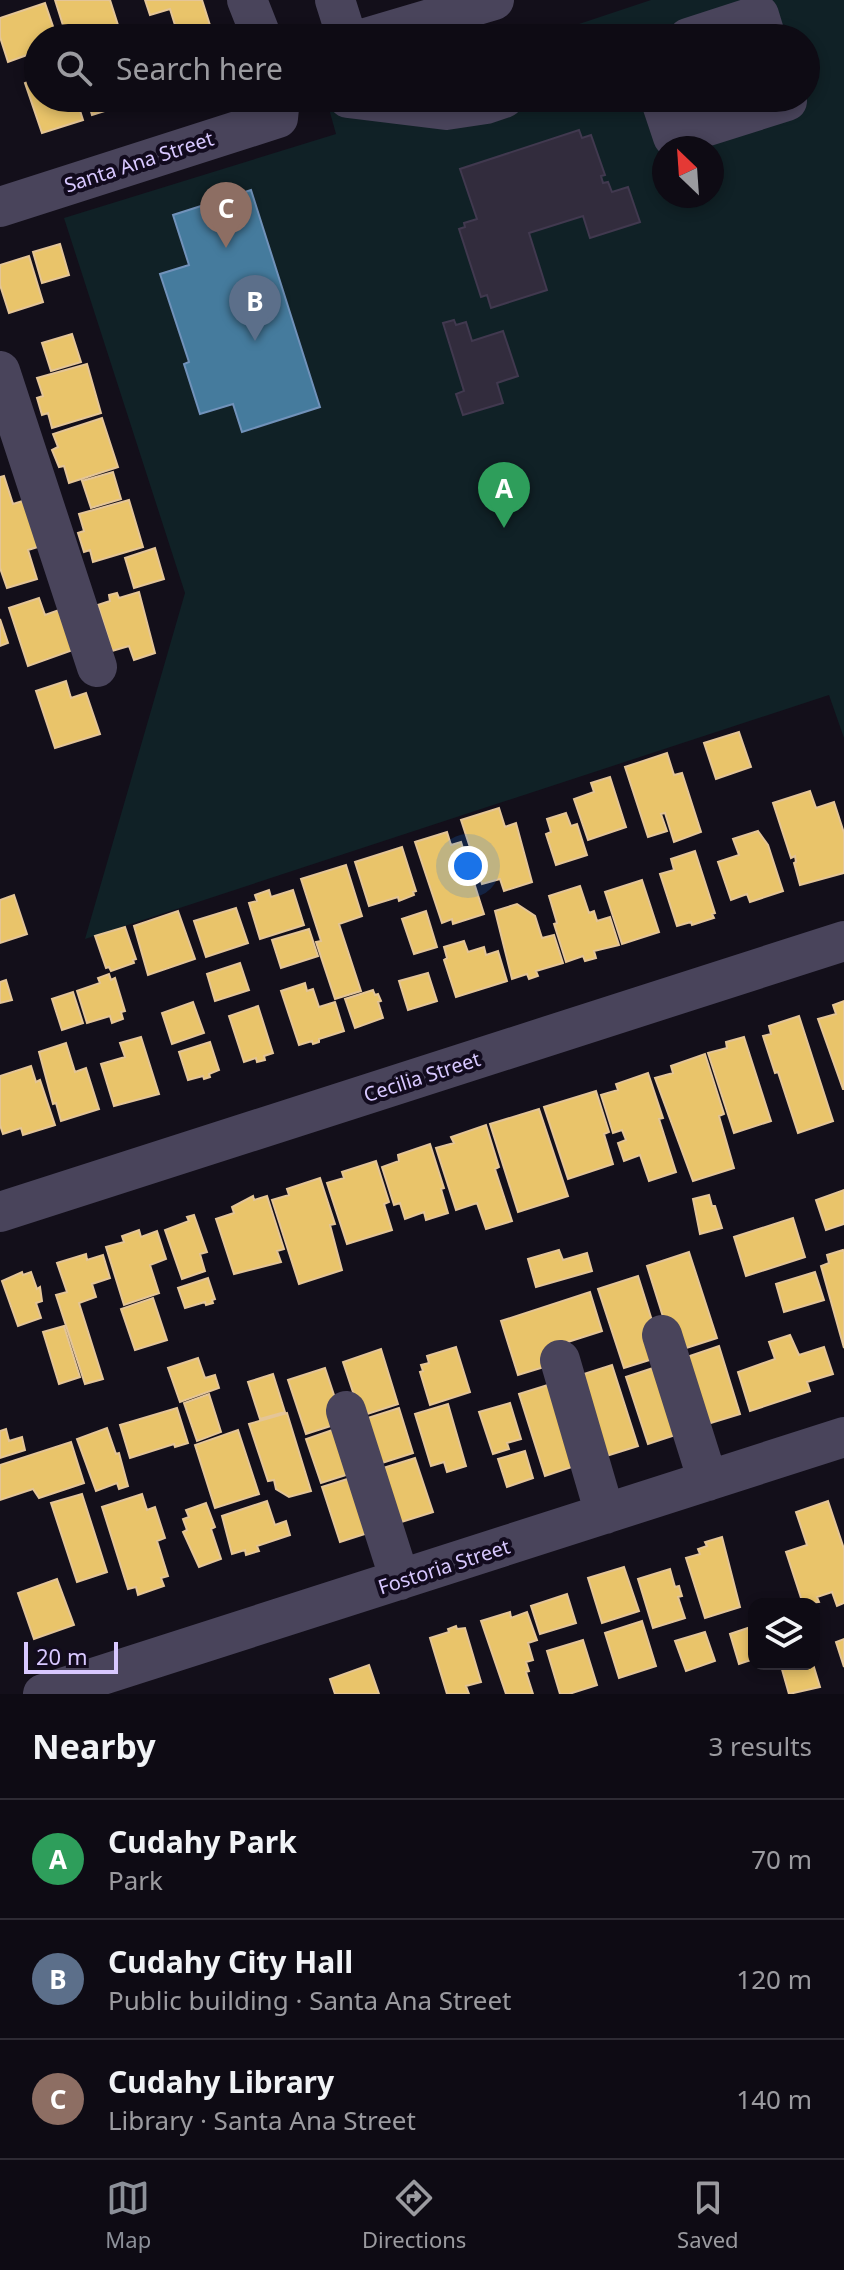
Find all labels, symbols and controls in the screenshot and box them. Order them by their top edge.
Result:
search box [24,24,820,112]
icon: search [52,46,96,90]
text: Search here [116,48,283,89]
street label: Santa Ana Street [61,125,217,198]
north arrow [652,136,724,208]
pin: C [200,182,252,248]
pin: B [229,275,281,341]
pin: A [478,462,530,528]
your location [448,846,488,886]
street label: Cecilia Street [360,1045,484,1108]
street label: Fostoria Street [374,1533,513,1601]
map controls [748,1598,820,1670]
button: layers [748,1598,820,1670]
scale bar [24,1638,118,1674]
text: 20 m [36,1641,87,1671]
text: Nearby [32,1723,156,1769]
text: 3 results [708,1728,812,1764]
text: Cudahy Park [108,1821,297,1862]
text: A [49,1841,67,1877]
text: 70 m [751,1841,812,1877]
text: Park [108,1862,163,1898]
text: Cudahy City Hall [108,1941,353,1982]
text: B [49,1961,67,1997]
text: 120 m [736,1961,812,1997]
text: Public building · Santa Ana Street [108,1982,511,2018]
text: Cudahy Library [108,2061,334,2102]
text: C [50,2081,66,2117]
text: 140 m [736,2081,812,2117]
text: Library · Santa Ana Street [108,2102,416,2138]
tab: Map [105,2176,151,2254]
tab: Directions [362,2176,466,2254]
tab: Saved [677,2176,739,2254]

